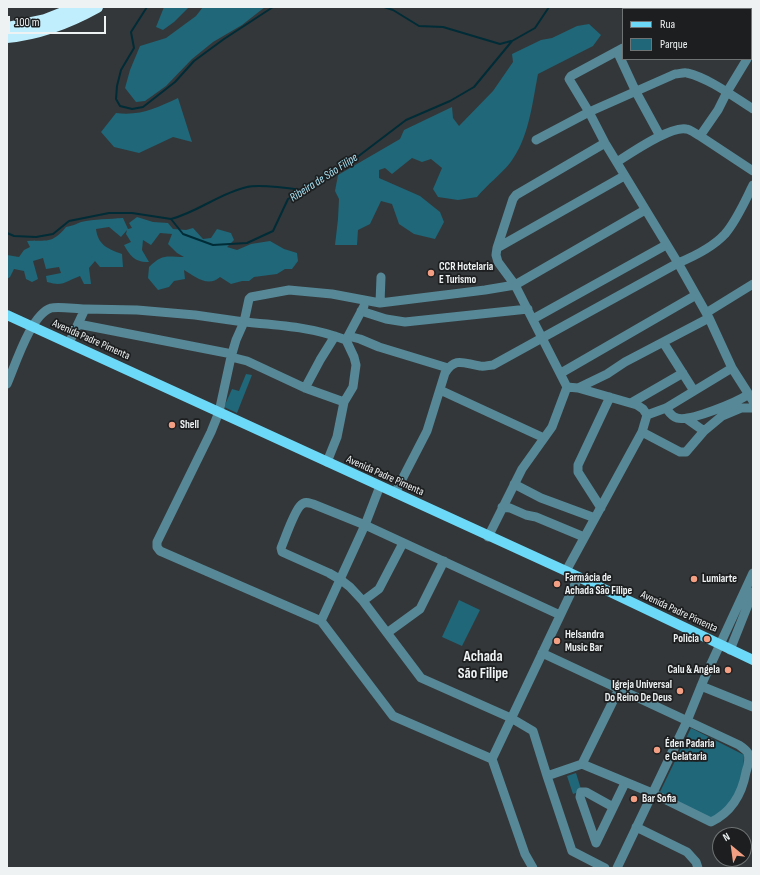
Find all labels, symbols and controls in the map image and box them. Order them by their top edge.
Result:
scale bar [10,8,108,34]
legend [622,8,752,60]
text: 100 m [15,15,40,30]
text: Rua [660,17,675,32]
text: Parque [660,37,688,52]
water label: Ribeira de São Filipe [287,151,361,205]
place label: CCR Hotelaria E Turismo [439,260,493,286]
marker: CCR Hotelaria E Turismo [426,268,436,278]
street label: Avenida Padre Pimenta [50,317,132,363]
place label: Shell [180,418,199,432]
marker: Shell [167,420,177,430]
street label: Avenida Padre Pimenta [344,453,426,499]
place label: Farmácia de Achada São Filipe [565,571,632,597]
place label: Lumiarte [702,572,737,586]
marker: Lumiarte [689,574,699,584]
marker: Farmácia de Achada São Filipe [552,579,562,589]
street label: Avenida Padre Pimenta [638,588,720,636]
place label: Helsandra Music Bar [565,628,604,654]
place label: Policia [673,632,699,646]
marker: Policia [702,634,712,644]
marker: Helsandra Music Bar [552,636,562,646]
district label: Achada São Filipe [458,648,508,683]
place label: Calu & Angela [667,663,720,677]
marker: Calu & Angela [723,665,733,675]
place label: Igreja Universal Do Reino De Deus [605,678,672,704]
marker: Igreja Universal Do Reino De Deus [675,686,685,696]
place label: Éden Padaria e Gelataria [665,737,715,763]
marker: Éden Padaria e Gelataria [652,745,662,755]
place label: Bar Sofia [642,792,676,806]
marker: Bar Sofia [629,794,639,804]
north arrow [712,827,752,867]
text: N [721,830,732,844]

